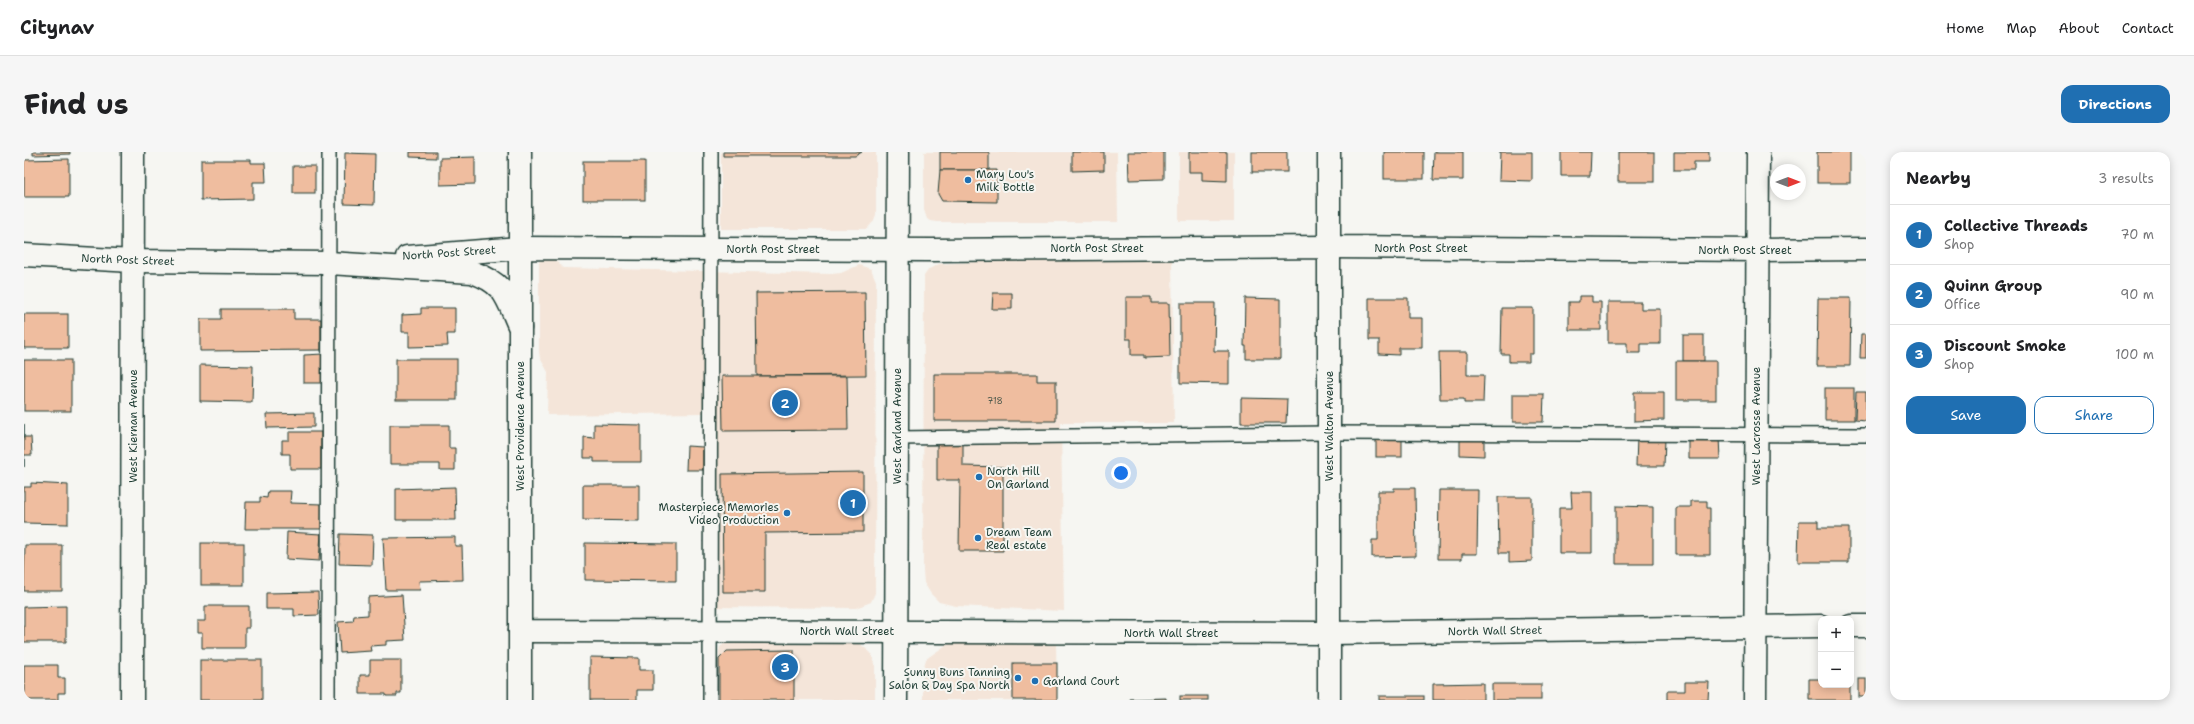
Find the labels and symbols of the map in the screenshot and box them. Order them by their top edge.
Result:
north arrow [1770,164,1806,200]
place label: Mary Lou's Milk Bottle [976,167,1035,195]
marker: Mary Lou's Milk Bottle [963,175,973,185]
street label: North Post Street [1050,241,1144,256]
street label: North Post Street [1374,241,1468,256]
street label: North Post Street [402,242,496,264]
street label: North Post Street [726,242,820,257]
street label: North Post Street [1698,243,1792,258]
street label: North Post Street [81,251,175,269]
street label: West Providence Avenue [513,361,528,491]
street label: West Lacrosse Avenue [1749,367,1764,485]
street label: West Garland Avenue [890,368,905,484]
street label: West Kiernan Avenue [126,369,141,483]
street label: West Walton Avenue [1322,371,1337,481]
pin: 2 [772,388,798,418]
house number: 718 [987,395,1003,407]
your location [1111,463,1131,483]
place label: North Hill On Garland [987,464,1049,492]
marker: North Hill On Garland [974,472,984,482]
pin: 1 [840,488,866,518]
place label: Masterpiece Memories Video Production [659,500,779,528]
marker: Masterpiece Memories Video Production [782,508,792,518]
place label: Dream Team Real estate [986,525,1052,553]
marker: Dream Team Real estate [973,533,983,543]
street label: North Wall Street [1448,623,1543,639]
street label: North Wall Street [800,624,894,639]
street label: North Wall Street [1124,626,1218,641]
pin: 3 [772,652,798,682]
place label: Sunny Buns Tanning Salon & Day Spa North [889,665,1010,693]
marker: Sunny Buns Tanning Salon & Day Spa North [1013,673,1023,683]
place label: Garland Court [1043,674,1120,689]
marker: Garland Court [1030,676,1040,686]

